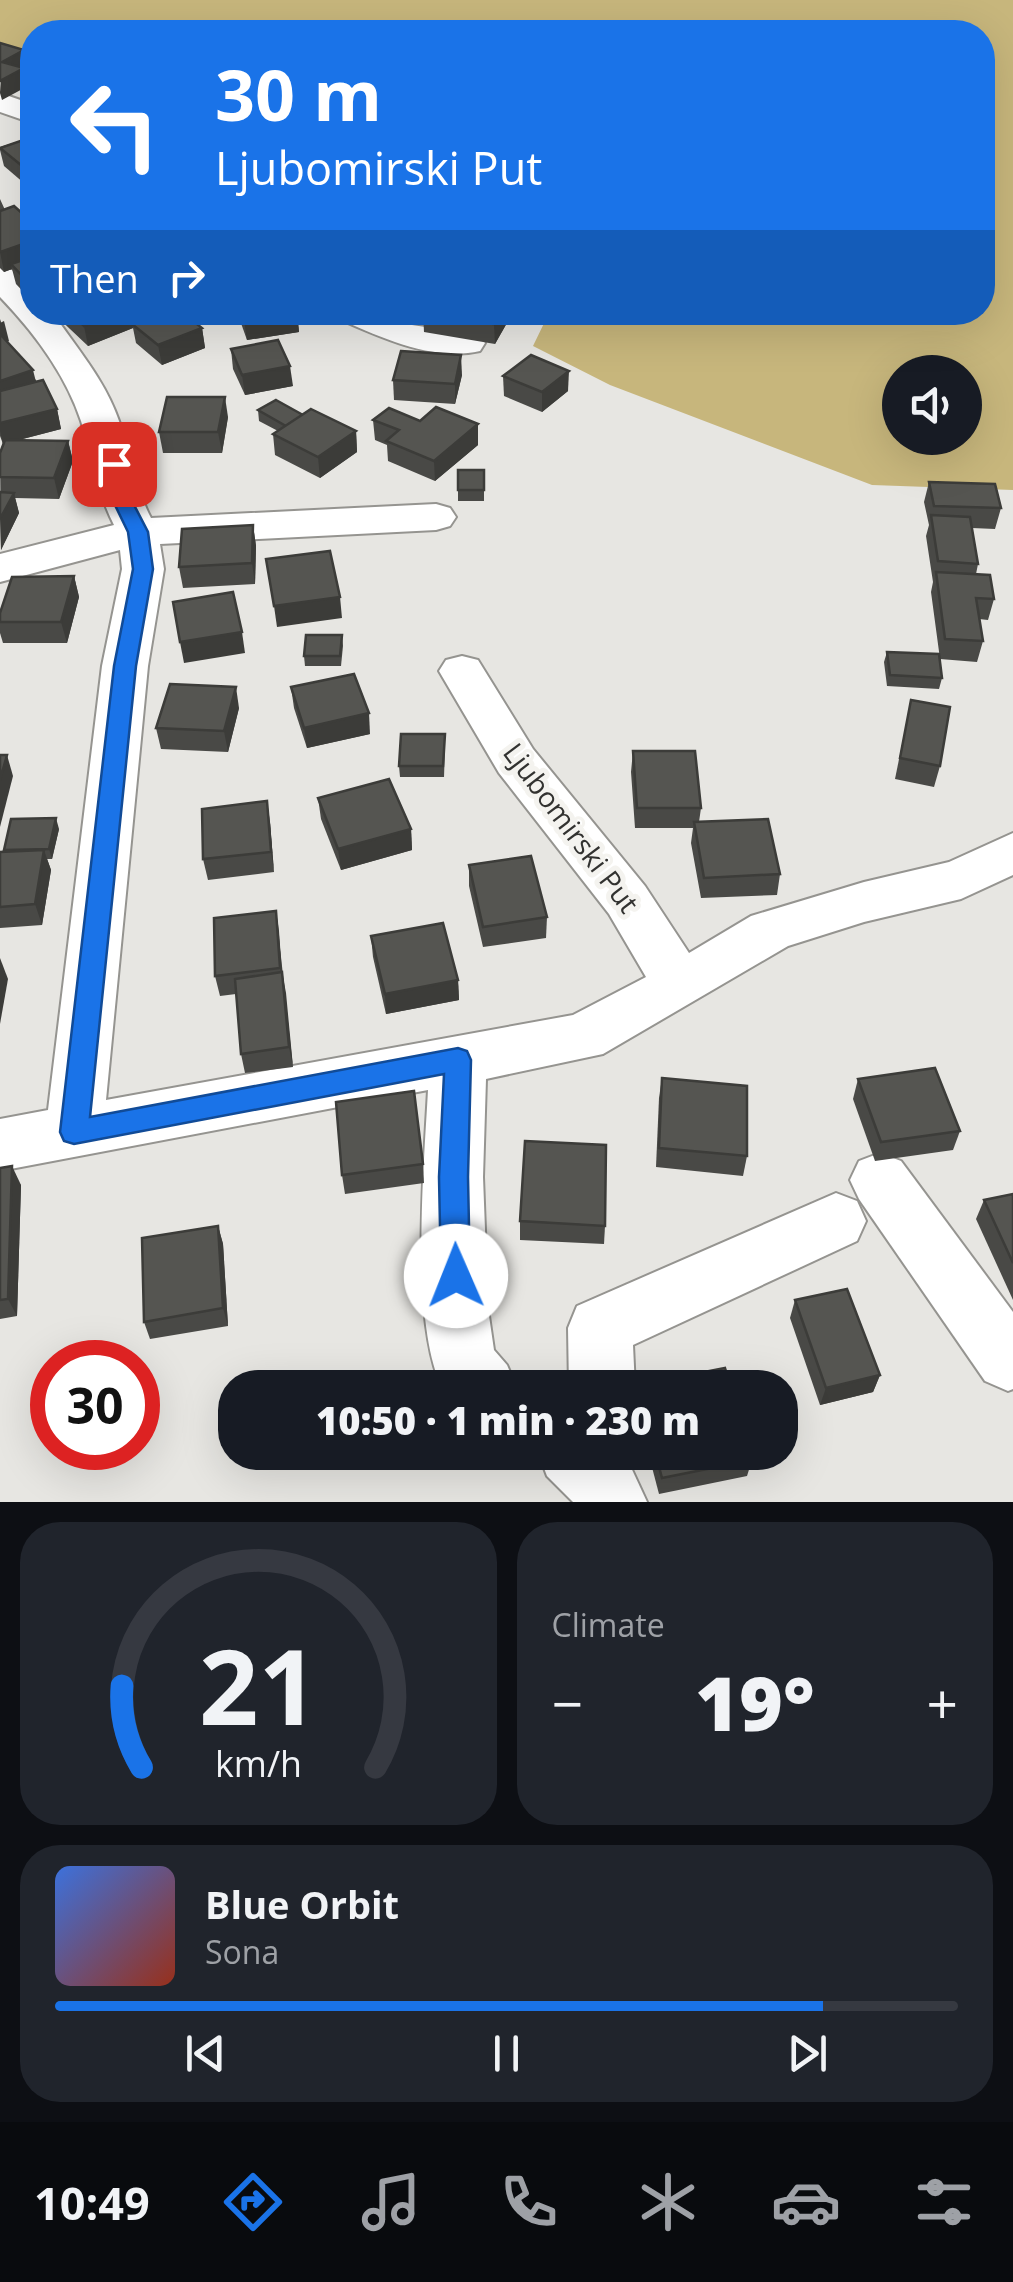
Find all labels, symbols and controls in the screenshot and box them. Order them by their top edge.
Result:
text: 30 m [215,46,382,142]
icon: left [50,60,180,190]
text: Ljubomirski Put [215,137,542,198]
icon: right [159,250,214,305]
text: Then [50,252,139,304]
map controls [882,355,982,455]
button: sound [882,355,982,455]
pin [72,422,157,507]
icon: arrive [87,437,142,492]
street label: Ljubomirski Put [495,735,648,920]
position arrow [404,1224,508,1328]
speed limit sign: 30 [30,1340,160,1470]
text: 10:50 · 1 min · 230 m [316,1394,700,1446]
text: Climate [552,1603,665,1646]
text: 21 [199,1614,318,1755]
text: 19° [695,1651,815,1753]
text: − [552,1665,583,1740]
text: + [927,1665,958,1740]
text: km/h [215,1739,302,1787]
text: Blue Orbit [205,1878,399,1930]
text: Sona [205,1930,279,1973]
icon: previous [178,2026,233,2081]
icon: pause [479,2026,534,2081]
icon: next [780,2026,835,2081]
icon: directions [218,2167,288,2237]
icon: music [356,2167,426,2237]
icon: phone [494,2167,564,2237]
icon: climate [633,2167,703,2237]
icon: car [771,2167,841,2237]
icon: filters [909,2167,979,2237]
text: 10:49 [34,2172,150,2233]

